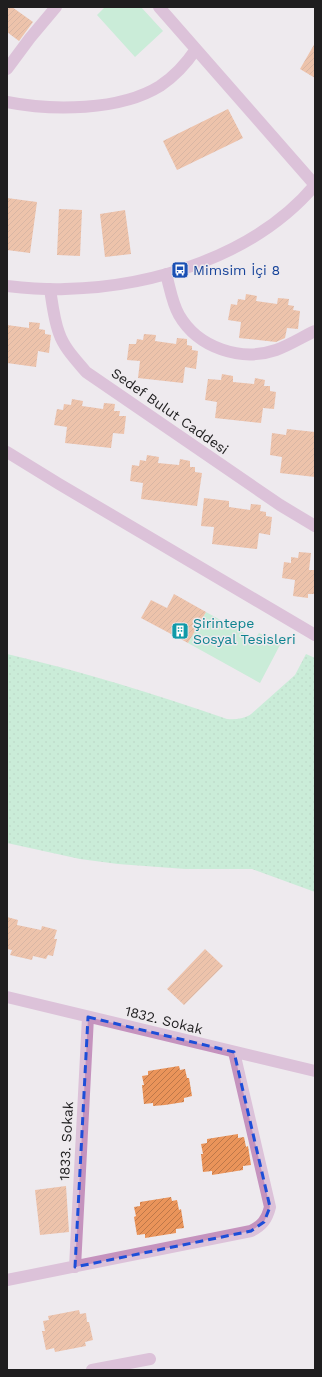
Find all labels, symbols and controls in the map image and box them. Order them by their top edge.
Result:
bus stop icon: Mimsim İçi 8 [170,260,190,280]
place label: Mimsim İçi 8 [193,262,280,278]
street label: Sedef Bulut Caddesi [108,365,232,457]
place label: Şirintepe Sosyal Tesisleri [193,615,296,647]
building icon: Şirintepe Sosyal Tesisleri [170,621,190,641]
street label: 1832. Sokak [123,1003,205,1037]
street label: 1833. Sokak [56,1101,76,1181]

